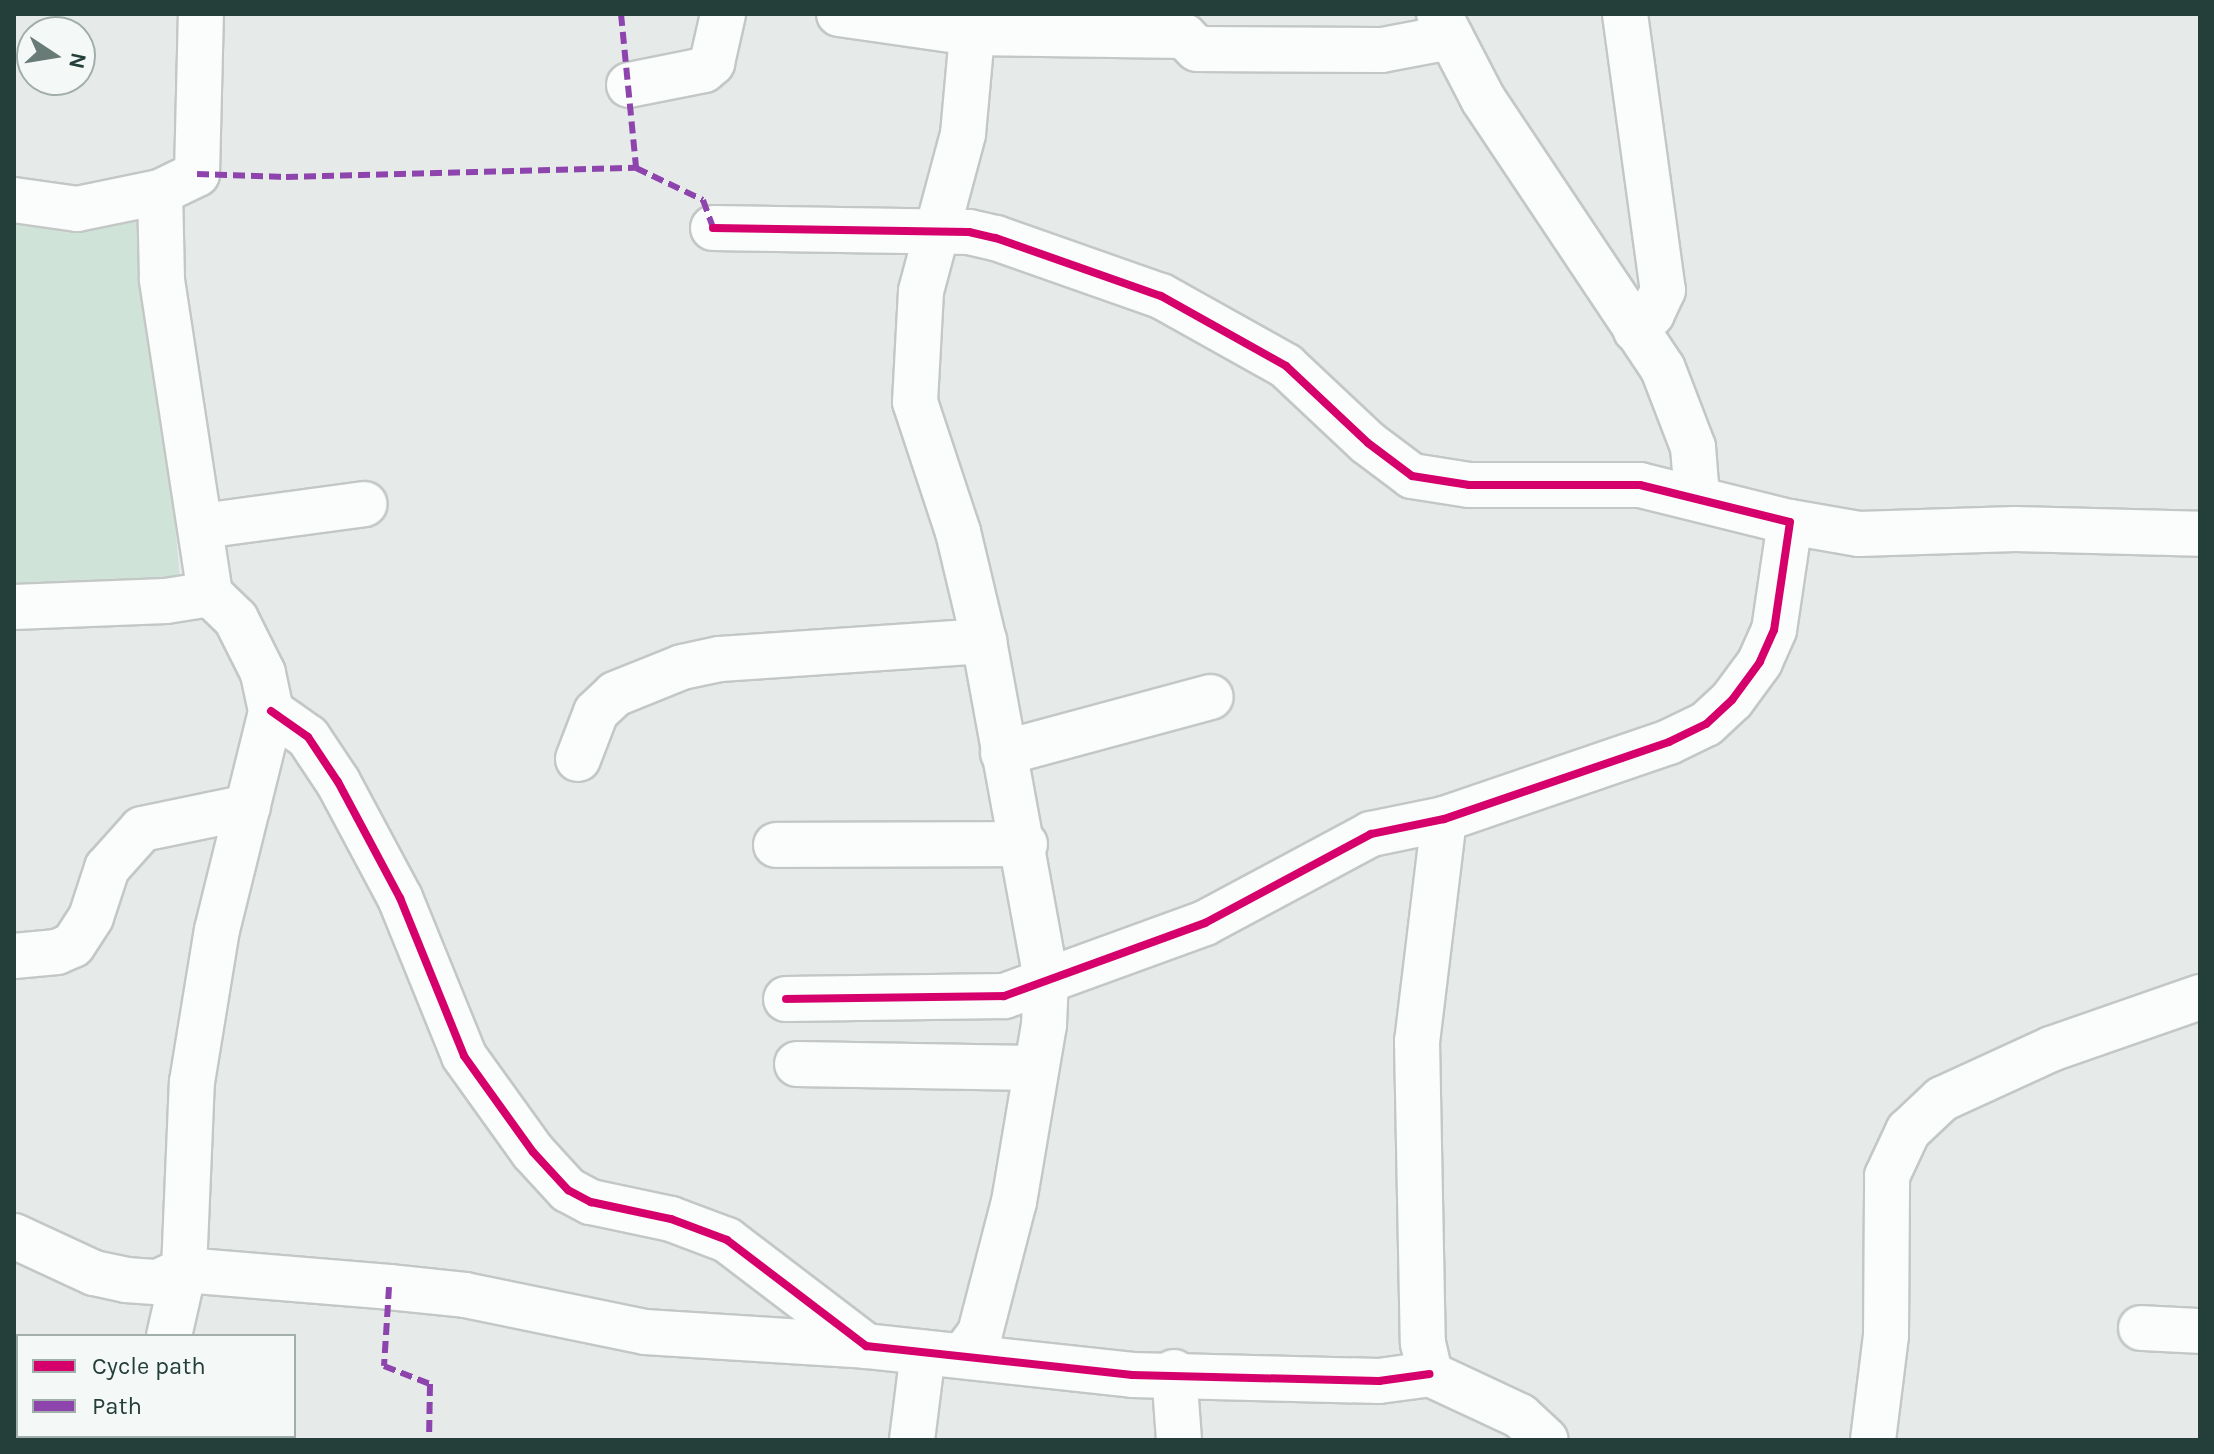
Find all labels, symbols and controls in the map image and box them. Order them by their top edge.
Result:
north arrow [16,16,96,96]
text: N [63,50,92,71]
legend [16,1334,296,1438]
text: Cycle path [92,1352,206,1380]
text: Path [92,1392,142,1420]

